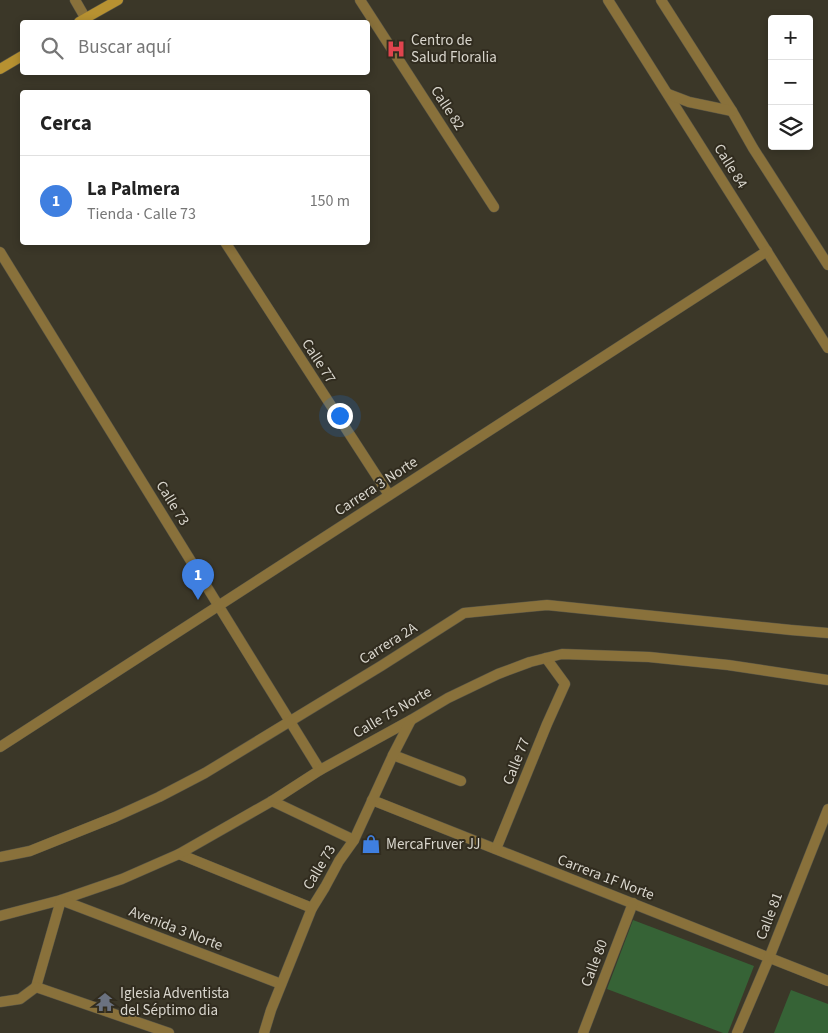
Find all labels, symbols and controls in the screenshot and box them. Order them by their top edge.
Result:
map controls [768,15,813,150]
button: + [768,15,813,60]
search box [20,20,370,75]
place label: Centro de Salud Floralia [411,30,497,68]
icon: search [38,34,66,62]
text: Buscar aquí [78,34,171,61]
hospital icon: Centro de Salud Floralia [385,38,407,60]
button: − [768,60,813,105]
street label: Calle 82 [425,82,470,135]
button: layers [768,105,813,150]
text: Cerca [40,108,92,138]
street label: Calle 84 [709,140,753,193]
text: La Palmera [87,176,180,203]
text: 1 [52,190,60,212]
text: 150 m [310,190,350,212]
text: Tienda · Calle 73 [87,203,196,225]
street label: Calle 77 [296,335,341,388]
your location [327,403,353,429]
street label: Carrera 3 Norte [331,452,422,521]
street label: Calle 73 [151,477,195,530]
pin: 1 [182,559,214,600]
street label: Carrera 2A [355,617,422,670]
street label: Calle 75 Norte [349,681,435,743]
street label: Calle 77 [498,734,535,788]
shop icon: MercaFruver JJ [360,833,382,855]
place label: MercaFruver JJ [386,834,481,855]
street label: Calle 73 [298,841,341,894]
street label: Carrera 1F Norte [554,849,657,906]
street label: Calle 81 [751,889,788,943]
street label: Avenida 3 Norte [126,901,226,956]
street label: Calle 80 [576,936,613,990]
place label: Iglesia Adventista del Séptimo dia [120,983,229,1021]
temple icon: Iglesia Adventista del Séptimo dia [94,991,116,1013]

